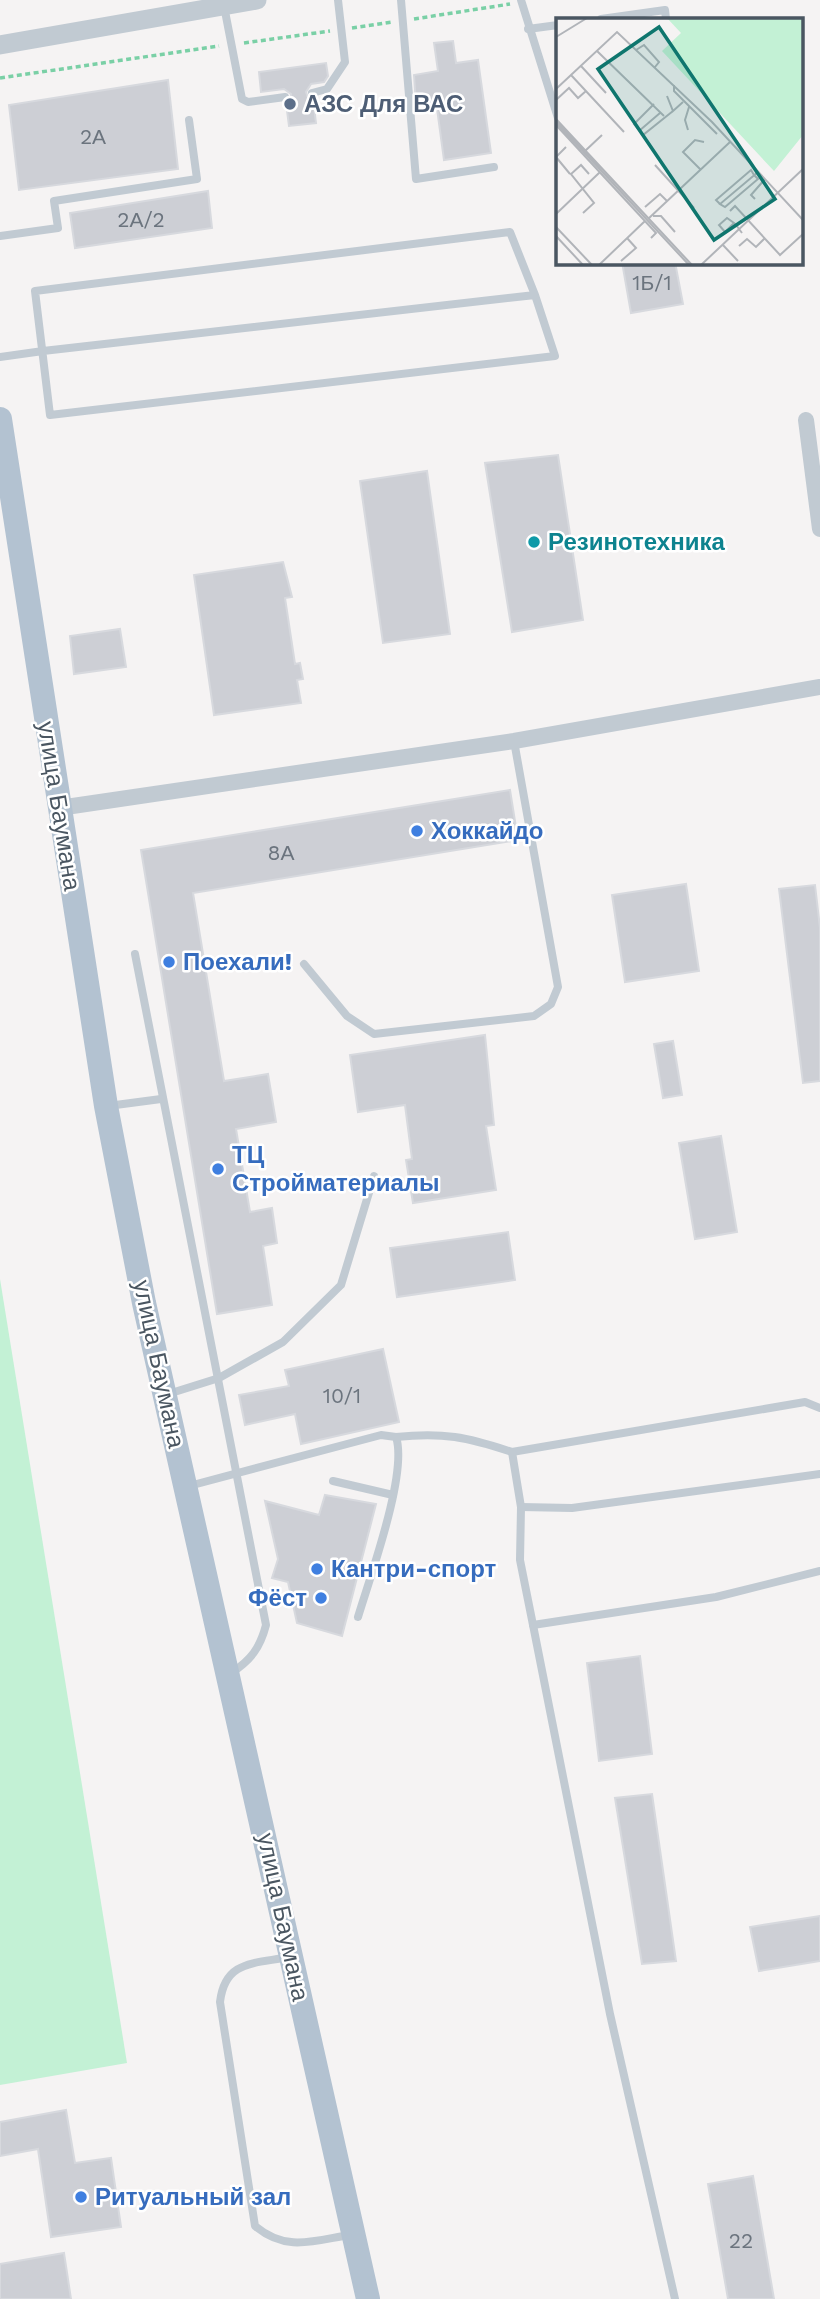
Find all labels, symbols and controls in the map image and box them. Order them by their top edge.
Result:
inset map [556,18,802,264]
place label: АЗС Для ВАС [304,90,463,118]
marker: АЗС Для ВАС [282,96,298,112]
house number: 2А [80,124,106,149]
house number: 2А/2 [117,207,165,232]
house number: 1Б/1 [632,270,672,295]
place label: Резинотехника [548,528,725,556]
marker: Резинотехника [526,534,542,550]
street label: улица Баумана [32,719,86,893]
place label: Хоккайдо [431,817,543,845]
marker: Хоккайдо [409,823,425,839]
house number: 8А [268,840,294,865]
place label: Поехали! [183,948,292,976]
marker: Поехали! [161,954,177,970]
place label: ТЦ Стройматериалы [232,1141,440,1197]
marker: ТЦ Стройматериалы [210,1161,226,1177]
street label: улица Баумана [128,1277,191,1451]
house number: 10/1 [323,1383,361,1408]
place label: Кантри-спорт [331,1555,496,1583]
marker: Кантри-спорт [309,1561,325,1577]
place label: Фёст [248,1584,307,1612]
marker: Фёст [313,1590,329,1606]
street label: улица Баумана [252,1830,315,2004]
place label: Ритуальный зал [95,2183,291,2211]
marker: Ритуальный зал [73,2189,89,2205]
house number: 22 [729,2228,753,2253]

